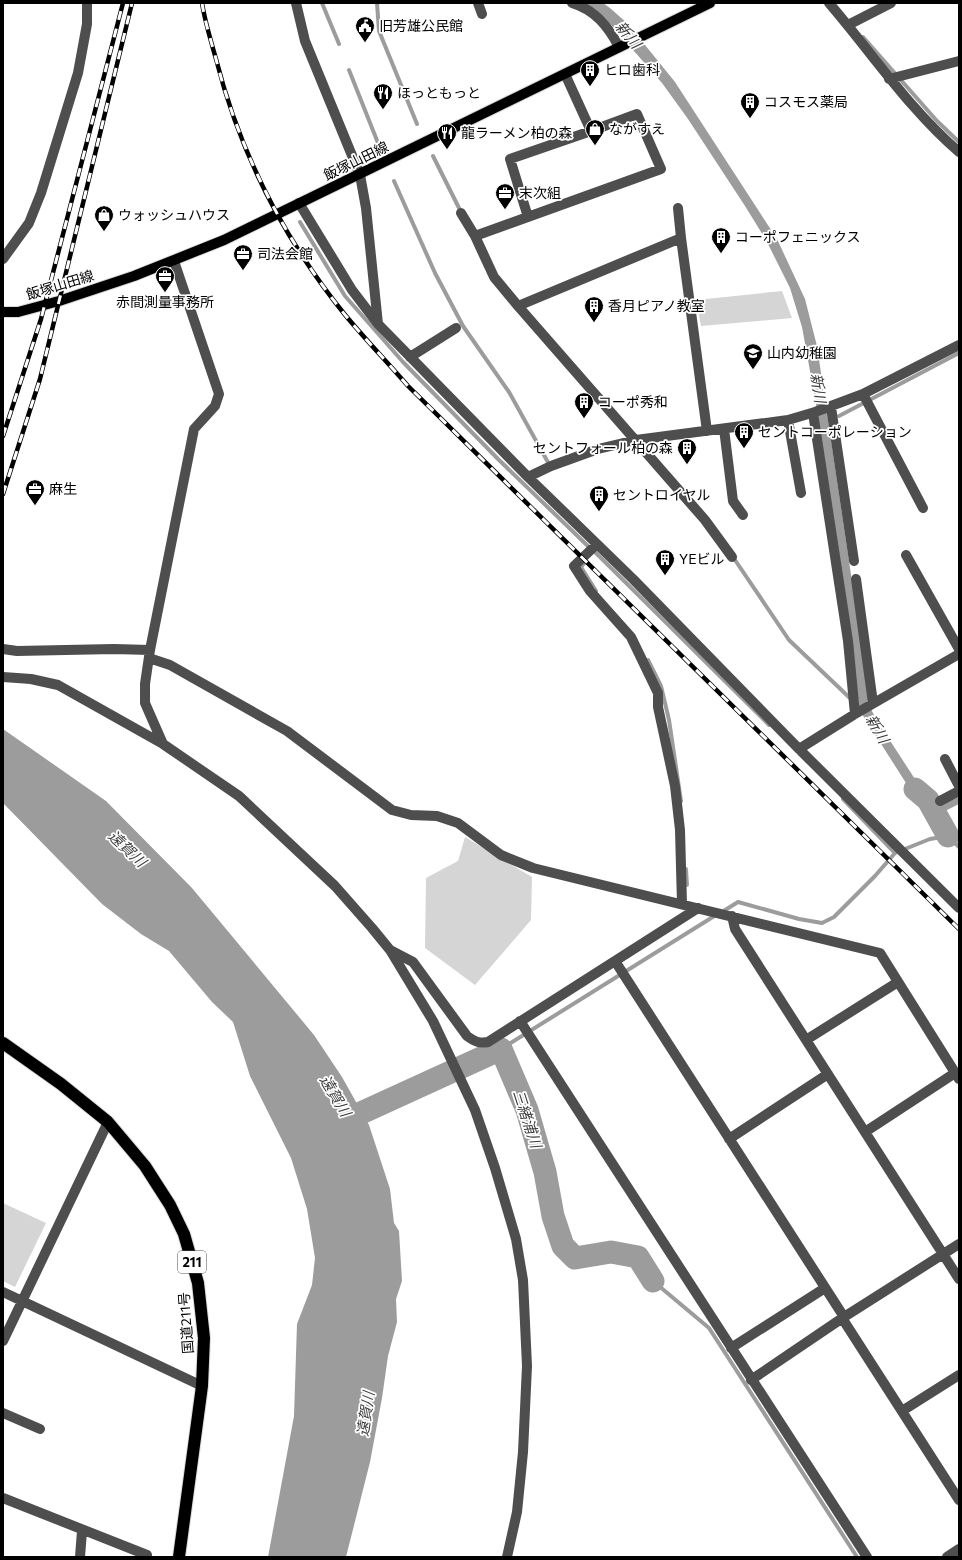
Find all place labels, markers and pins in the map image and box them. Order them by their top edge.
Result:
public building icon: 旧芳雄公民館 [354,15,376,43]
place label: 旧芳雄公民館 [379,17,463,34]
building icon: ヒロ歯科 [579,59,601,87]
place label: ヒロ歯科 [604,61,660,78]
restaurant icon: ほっともっと [372,82,394,110]
place label: ほっともっと [397,84,481,101]
building icon: コスモス薬局 [739,91,761,119]
place label: コスモス薬局 [764,93,848,110]
shop icon: ながすえ [584,118,606,146]
place label: ながすえ [609,120,665,137]
restaurant icon: 龍ラーメン柏の森 [436,122,458,150]
place label: 龍ラーメン柏の森 [461,124,572,141]
office icon: 末次組 [494,182,516,210]
place label: 末次組 [519,184,561,201]
shop icon: ウォッシュハウス [93,204,115,232]
place label: ウォッシュハウス [118,206,230,223]
building icon: コーポフェニックス [710,226,732,254]
place label: コーポフェニックス [735,228,861,245]
office icon: 司法会館 [232,243,254,271]
place label: 司法会館 [257,245,313,262]
office icon: 赤間測量事務所 [154,265,176,293]
place label: 赤間測量事務所 [116,293,214,310]
building icon: 香月ピアノ教室 [583,295,605,323]
place label: 香月ピアノ教室 [608,297,705,314]
school or university icon: 山内幼稚園 [742,342,764,370]
place label: 山内幼稚園 [767,344,837,361]
building icon: コーポ秀和 [573,391,595,419]
place label: コーポ秀和 [598,393,668,410]
building icon: セントコーポレーション [733,421,755,449]
place label: セントコーポレーション [758,423,912,440]
building icon: セントフォール柏の森 [676,437,698,465]
place label: セントフォール柏の森 [533,439,673,456]
office icon: 麻生 [24,478,46,506]
place label: 麻生 [49,480,77,497]
building icon: セントロイヤル [588,484,610,512]
place label: セントロイヤル [613,486,711,503]
building icon: YEビル [654,548,676,576]
place label: YEビル [679,550,724,567]

